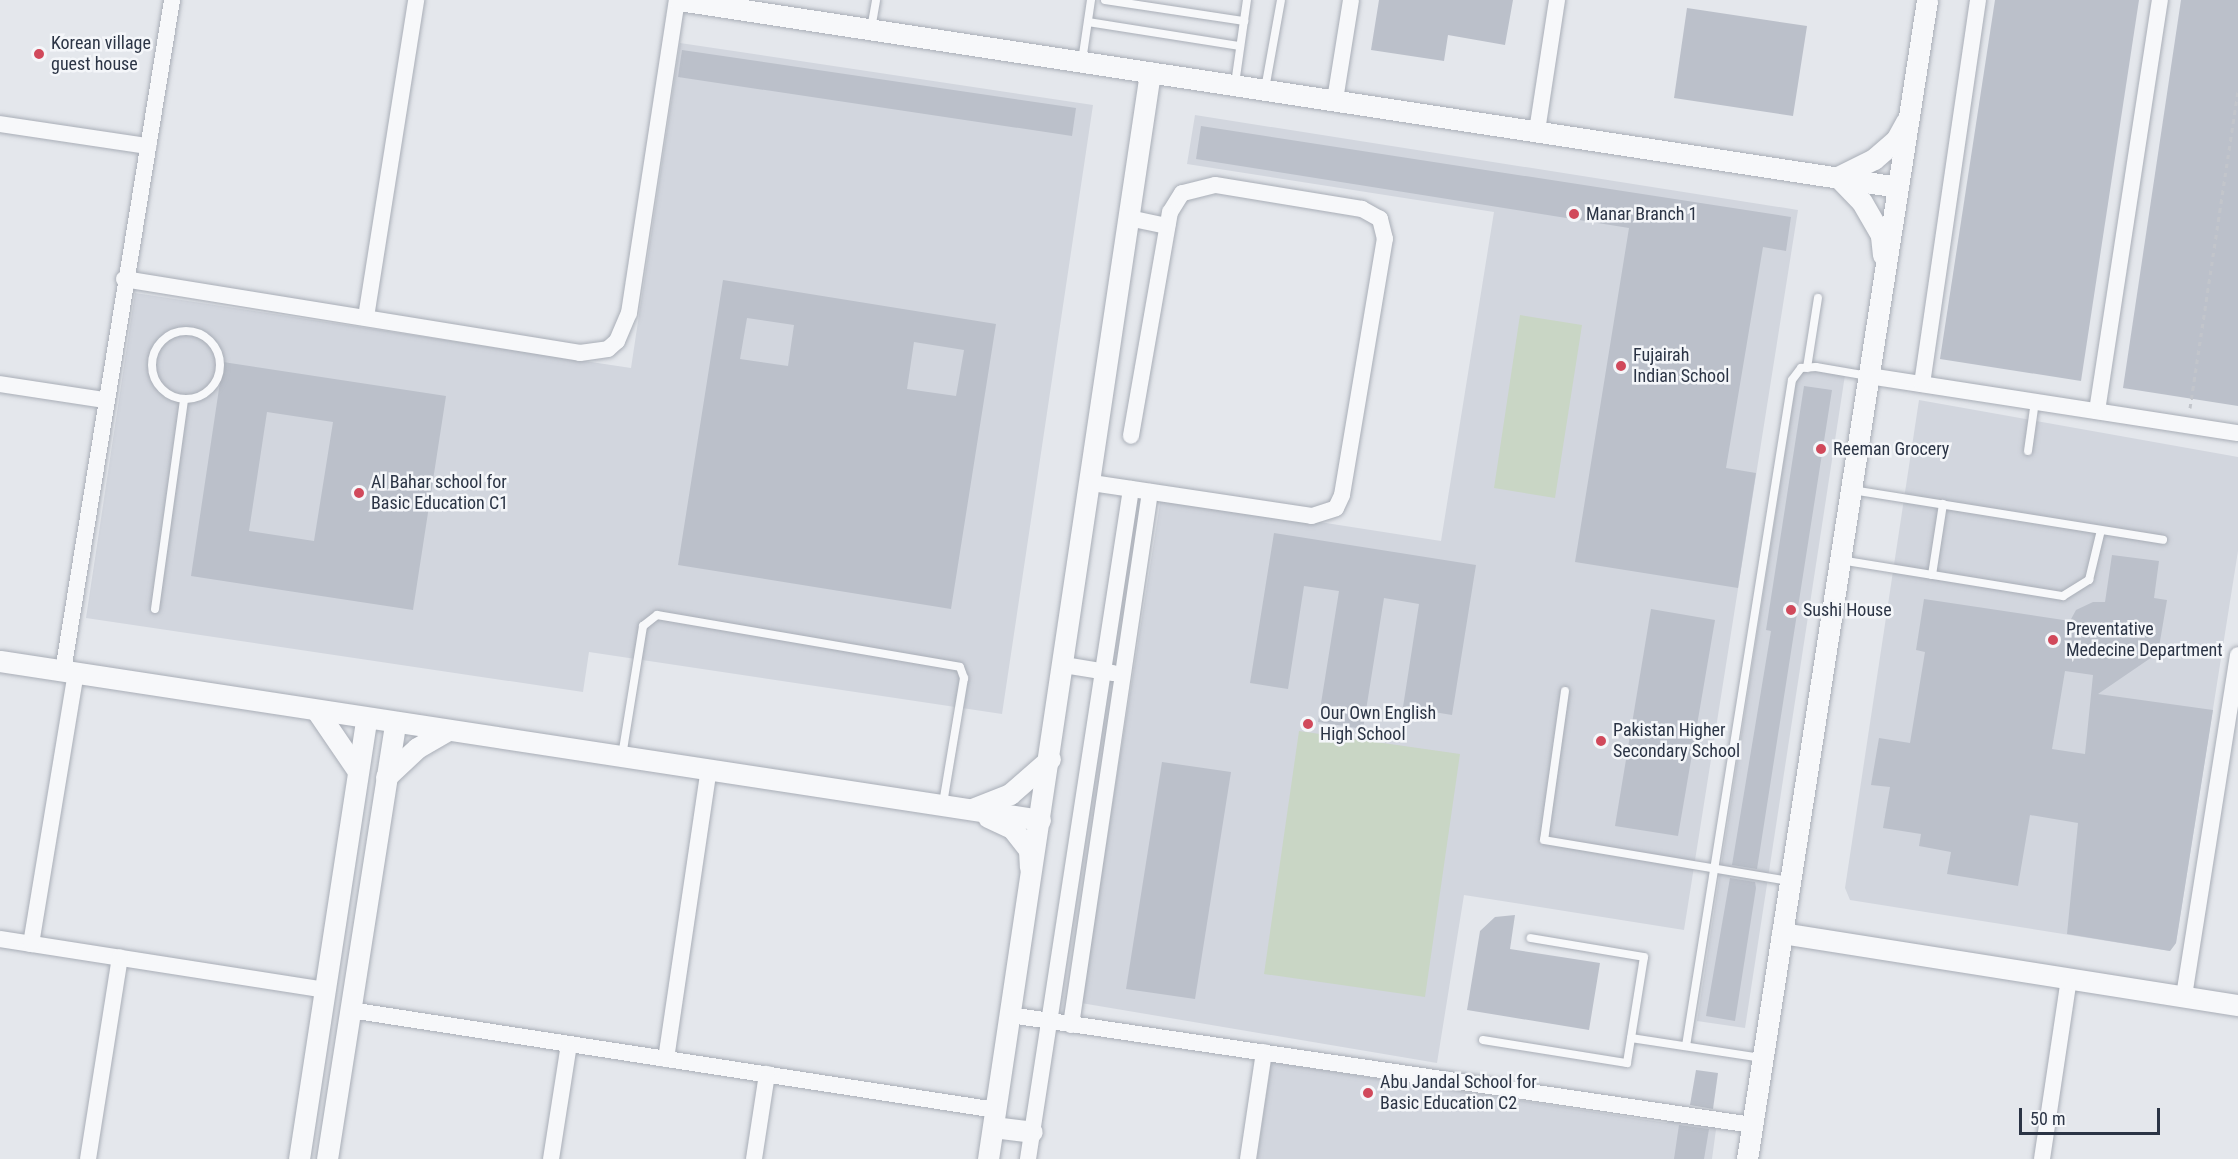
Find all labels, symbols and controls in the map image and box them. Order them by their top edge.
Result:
place label: Korean village guest house [51,33,151,76]
marker: Korean village guest house [32,47,46,61]
place label: Manar Branch 1 [1586,203,1697,225]
marker: Manar Branch 1 [1567,207,1581,221]
place label: Fujairah Indian School [1633,345,1729,388]
marker: Fujairah Indian School [1614,359,1628,373]
place label: Reeman Grocery [1833,438,1949,460]
marker: Reeman Grocery [1814,442,1828,456]
place label: Al Bahar school for Basic Education C1 [371,472,508,514]
marker: Al Bahar school for Basic Education C1 [352,486,366,500]
place label: Sushi House [1803,599,1892,621]
marker: Sushi House [1784,603,1798,617]
place label: Preventative Medecine Department [2066,619,2223,662]
marker: Preventative Medecine Department [2044,631,2062,649]
place label: Our Own English High School [1320,703,1436,746]
marker: Our Own English High School [1301,717,1315,731]
place label: Pakistan Higher Secondary School [1613,720,1740,762]
marker: Pakistan Higher Secondary School [1594,734,1608,748]
place label: Abu Jandal School for Basic Education C2 [1380,1072,1537,1114]
marker: Abu Jandal School for Basic Education C2 [1361,1086,1375,1100]
scale bar [2022,1096,2163,1134]
text: 50 m [2030,1108,2065,1129]

